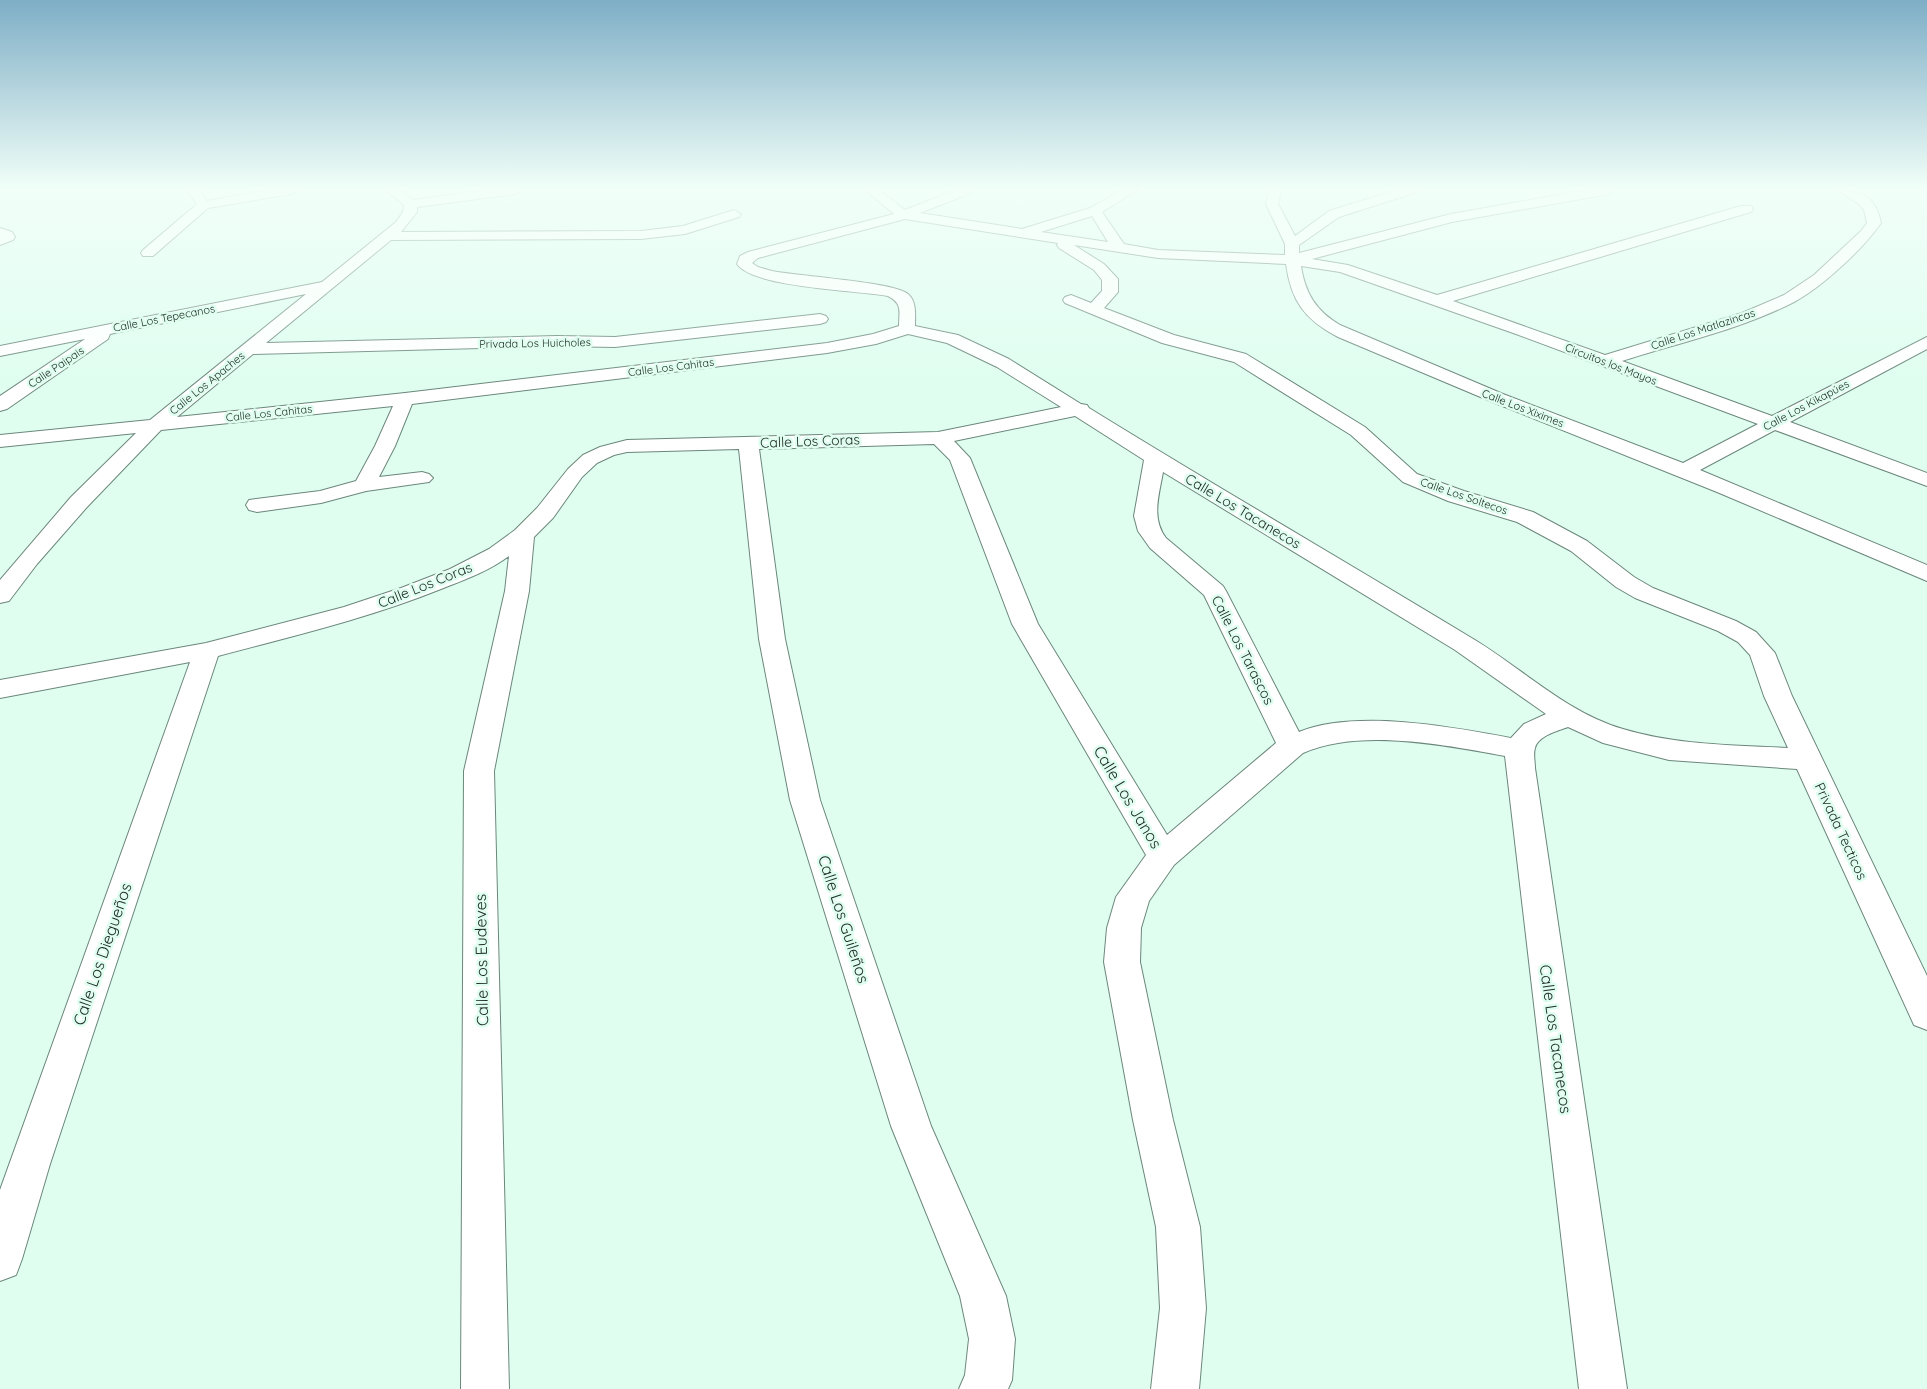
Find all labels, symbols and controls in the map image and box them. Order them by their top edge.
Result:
street label: Calle Los Tepecanos [112,301,216,335]
street label: Calle Los Matlazincas [1649,306,1757,352]
street label: Privada Los Huicholes [479,335,591,351]
street label: Circuitos los Mayos [1563,340,1659,388]
street label: Calle Paipais [25,343,87,391]
street label: Calle Los Apaches [167,348,247,418]
street label: Calle Los Cahitas [627,355,715,379]
street label: Calle Los Kikapúes [1761,376,1851,434]
street label: Calle Los Xiximes [1480,386,1566,430]
street label: Calle Los Cahitas [225,402,313,424]
street label: Calle Los Coras [760,430,860,452]
street label: Calle Los Tacanecos [1182,469,1304,553]
street label: Calle Los Soltecos [1419,475,1509,517]
street label: Calle Los Coras [375,558,475,612]
street label: Calle Los Tarascos [1208,592,1278,708]
street label: Calle Los Janos [1090,742,1166,852]
street label: Privada Tecticos [1811,779,1871,883]
street label: Calle Los Guileños [814,852,874,986]
street label: Calle Los Diegueños [68,880,136,1028]
street label: Calle Los Eudeves [470,894,492,1026]
street label: Calle Los Tacanecos [1536,963,1576,1115]

